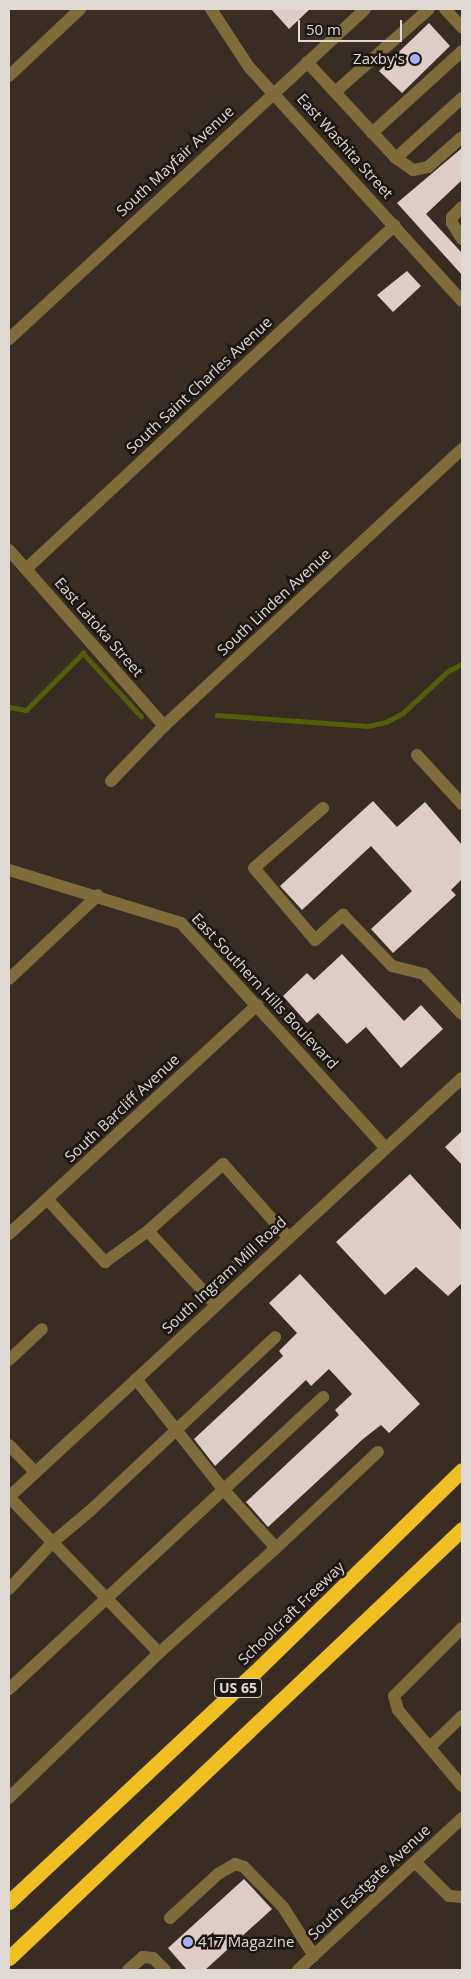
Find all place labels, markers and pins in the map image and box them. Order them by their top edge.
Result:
place label: Zaxby's [353,50,405,68]
marker: Zaxby's [409,53,421,65]
place label: 417 Magazine [198,1933,294,1951]
marker: 417 Magazine [182,1936,194,1948]

